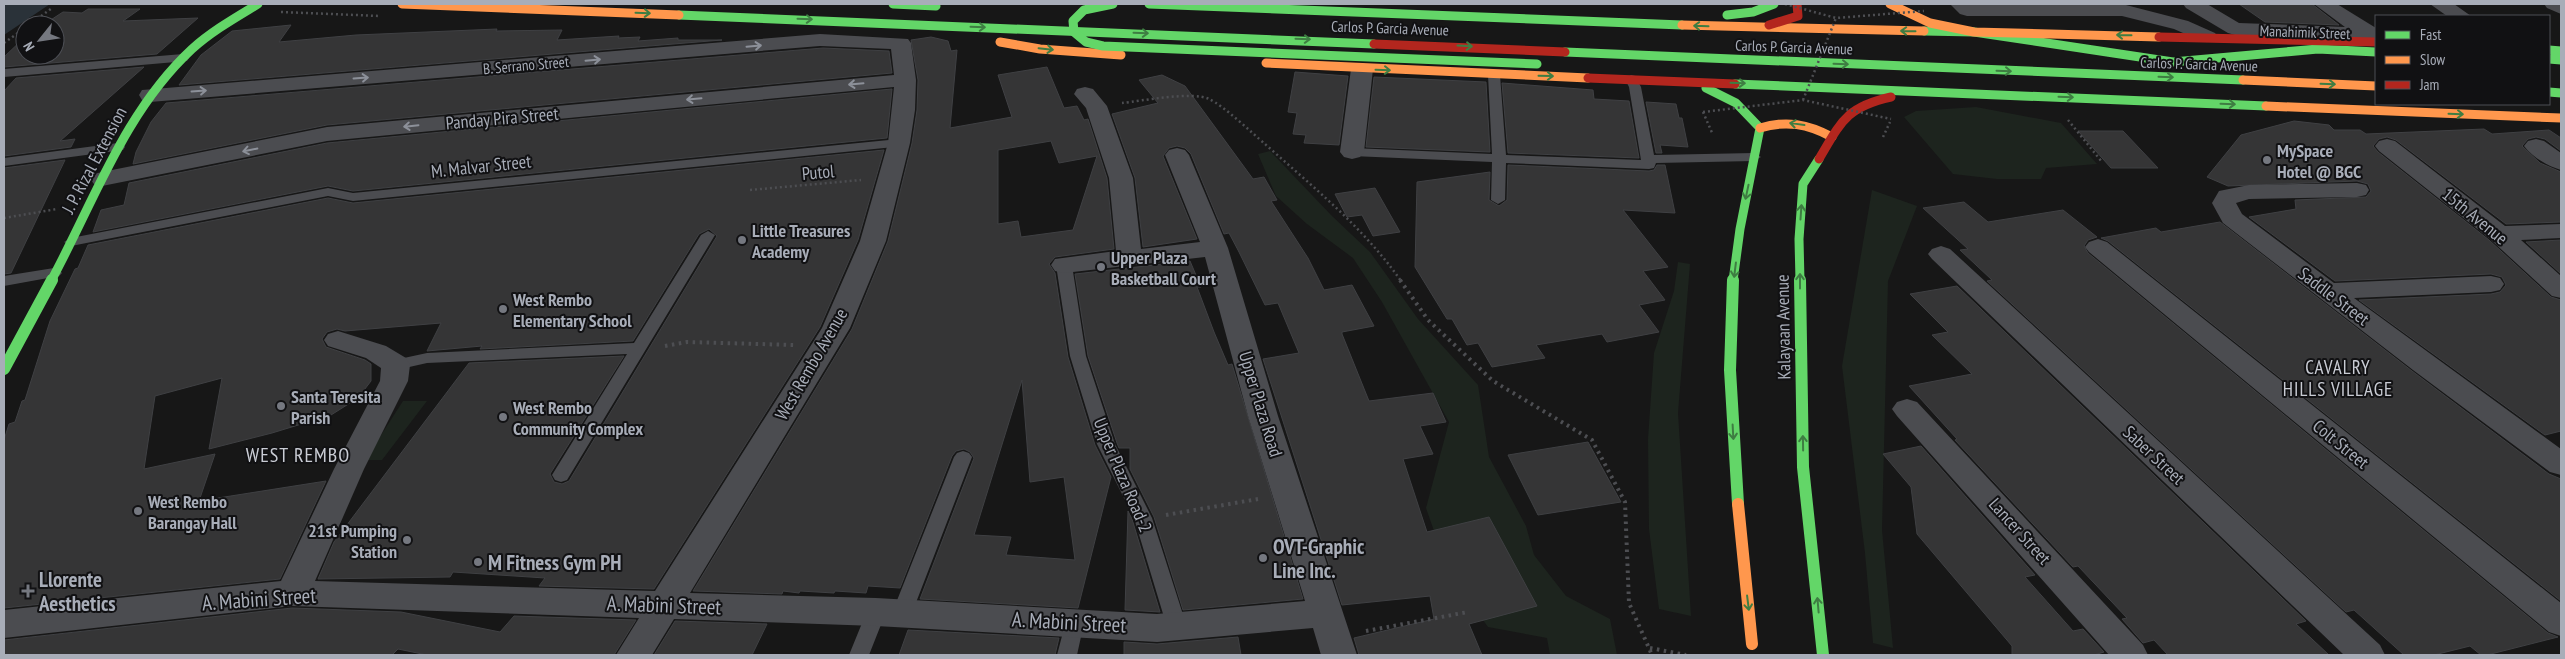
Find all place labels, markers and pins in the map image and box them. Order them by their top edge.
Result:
place label: MySpace Hotel @ BGC [2277,139,2361,183]
marker: MySpace Hotel @ BGC [2261,154,2273,166]
place label: Little Treasures Academy [751,219,850,263]
marker: Little Treasures Academy [736,234,748,246]
place label: Upper Plaza Basketball Court [1111,246,1217,290]
marker: Upper Plaza Basketball Court [1095,261,1107,273]
place label: West Rembo Elementary School [512,288,632,332]
marker: West Rembo Elementary School [497,303,509,315]
place label: Santa Teresita Parish [291,385,381,429]
place label: West Rembo Community Complex [512,396,643,440]
marker: Santa Teresita Parish [275,400,287,412]
marker: West Rembo Community Complex [497,411,509,423]
place label: West Rembo Barangay Hall [147,490,237,534]
marker: West Rembo Barangay Hall [132,505,144,517]
place label: 21st Pumping Station [308,519,397,563]
place label: OVT-Graphic Line Inc. [1273,533,1365,584]
marker: 21st Pumping Station [401,534,413,546]
place label: M Fitness Gym PH [488,549,621,576]
marker: OVT-Graphic Line Inc. [1257,552,1269,564]
marker: M Fitness Gym PH [472,556,484,568]
place label: Llorente Aesthetics [38,566,116,617]
marker: Llorente Aesthetics [21,584,35,598]

